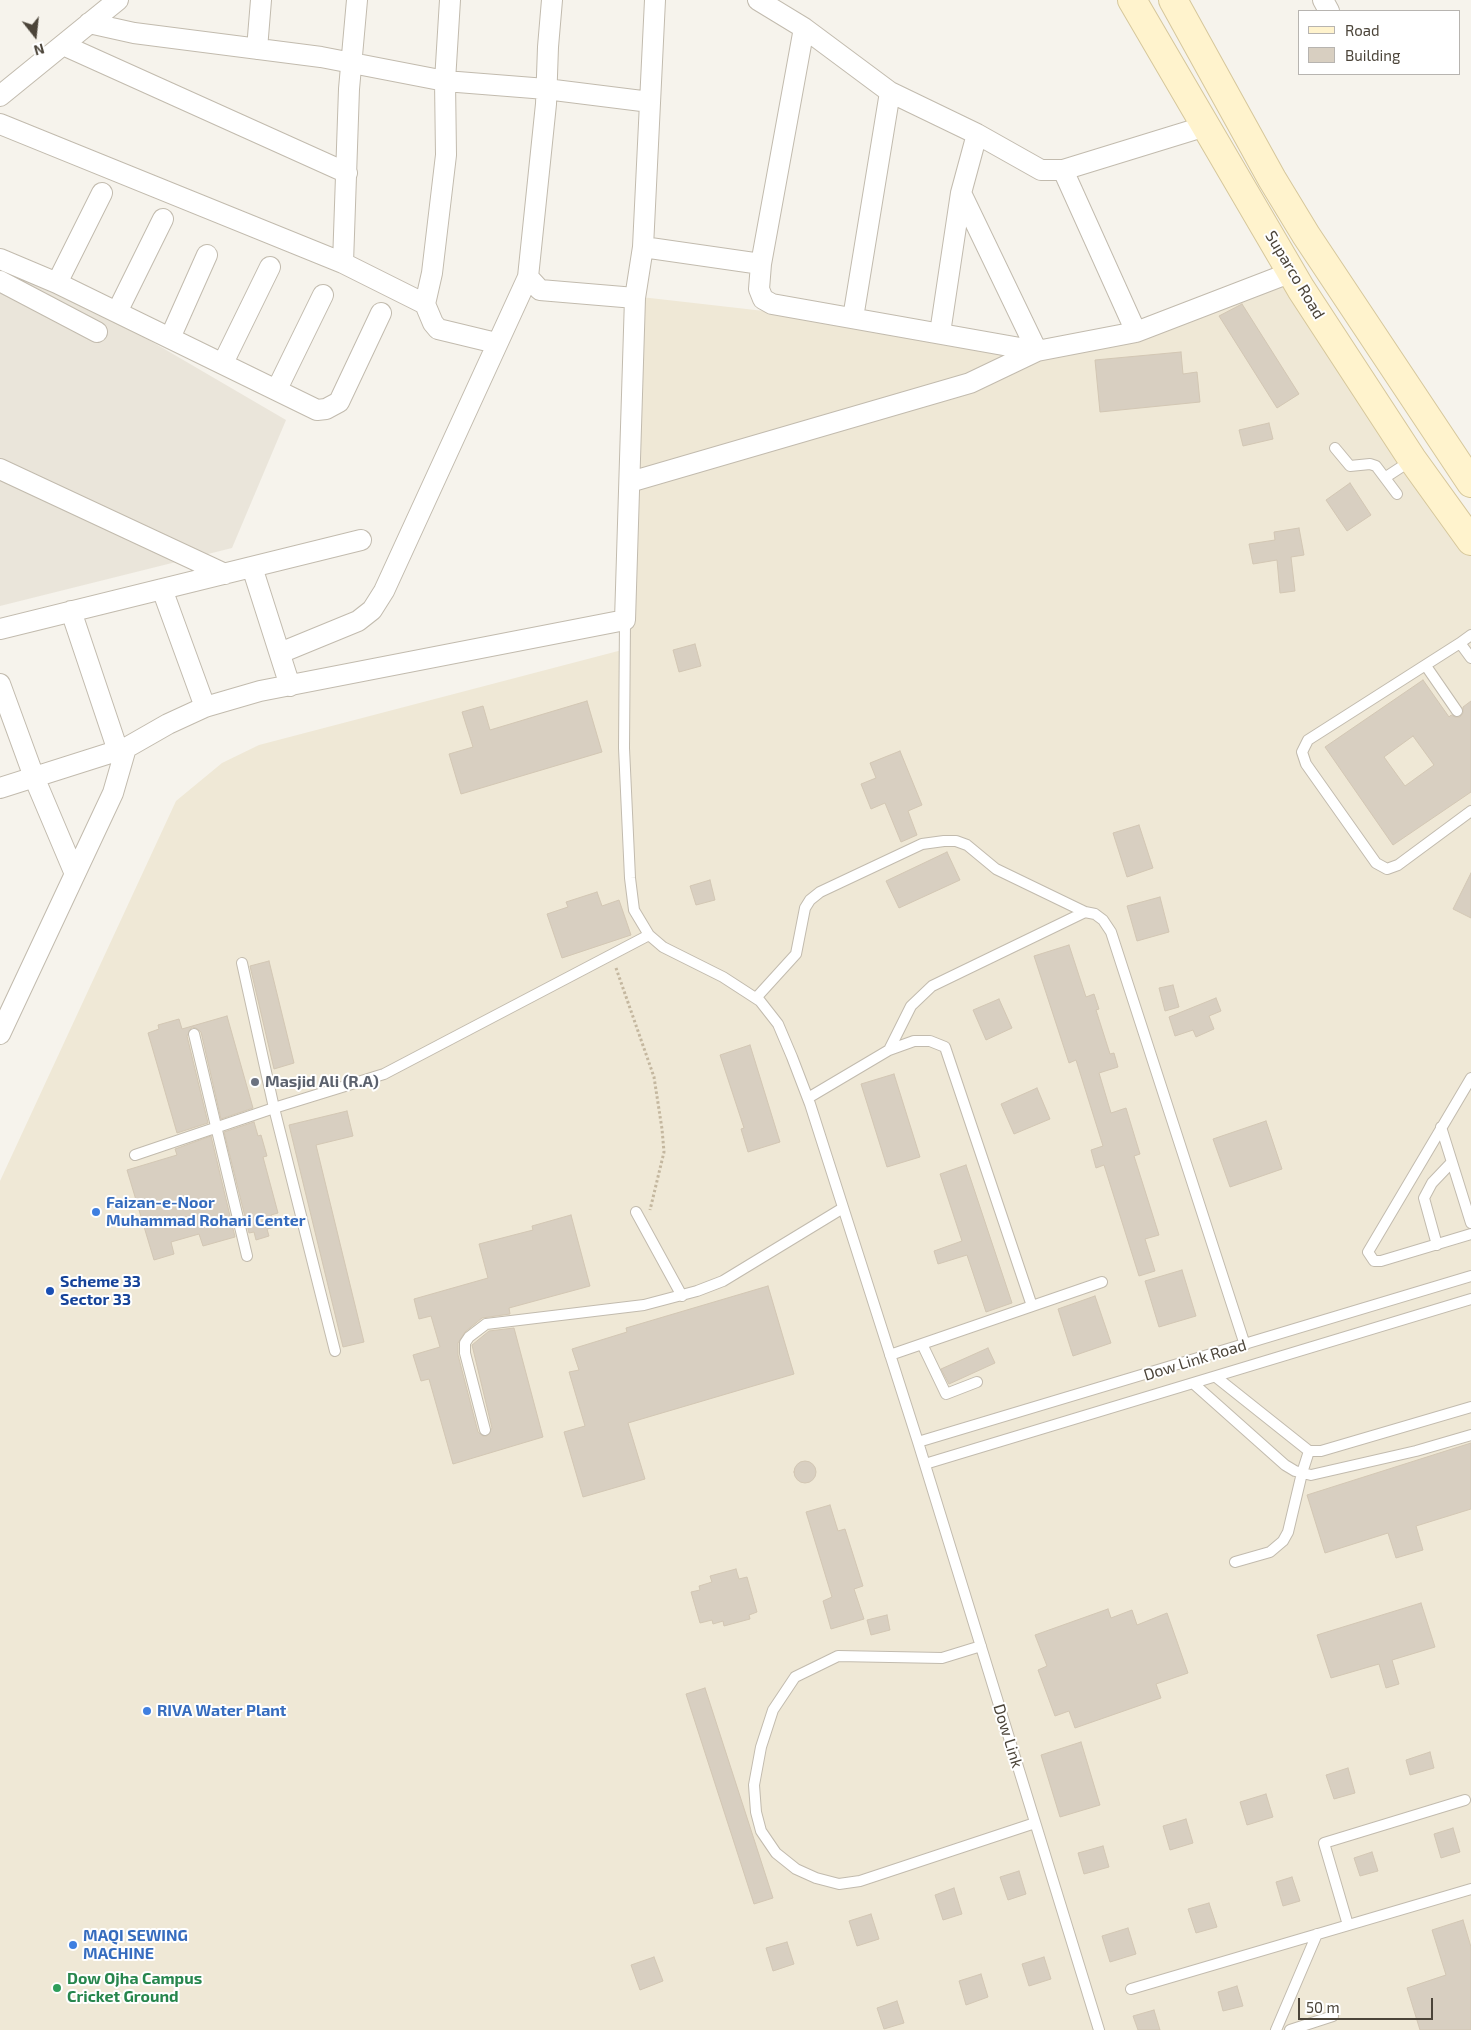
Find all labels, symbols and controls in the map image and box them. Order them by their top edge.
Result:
north arrow [10,10,60,60]
legend [1298,10,1461,75]
text: Road [1345,21,1380,39]
text: N [32,40,46,59]
text: Building [1345,46,1400,64]
street label: Suparco Road [1261,227,1329,323]
place label: Masjid Ali (R.A) [265,1072,379,1092]
marker: Masjid Ali (R.A) [249,1076,261,1088]
place label: Faizan-e-Noor Muhammad Rohani Center [106,1193,306,1231]
marker: Faizan-e-Noor Muhammad Rohani Center [90,1206,102,1218]
place label: Scheme 33 Sector 33 [60,1272,141,1310]
marker: Scheme 33 Sector 33 [44,1285,56,1297]
street label: Dow Link Road [1141,1335,1249,1385]
place label: RIVA Water Plant [157,1701,286,1721]
street label: Dow Link [989,1702,1027,1770]
marker: RIVA Water Plant [141,1705,153,1717]
place label: MAQI SEWING MACHINE [83,1926,188,1964]
marker: MAQI SEWING MACHINE [67,1939,79,1951]
place label: Dow Ojha Campus Cricket Ground [67,1969,202,2007]
marker: Dow Ojha Campus Cricket Ground [51,1982,63,1994]
scale bar [1301,1988,1436,2020]
text: 50 m [1306,1998,1340,2016]

